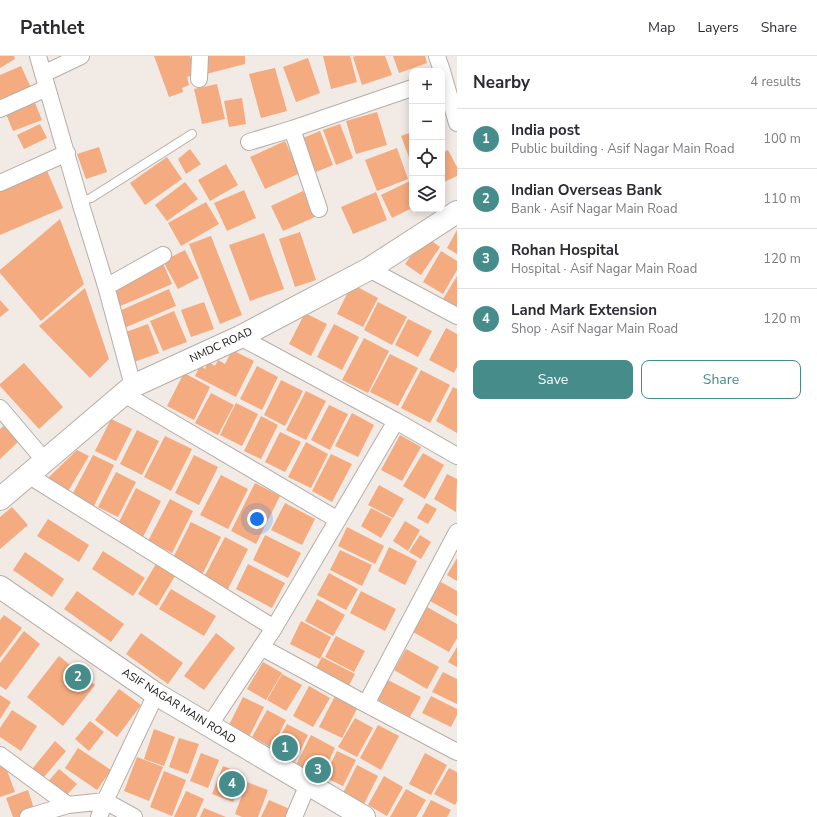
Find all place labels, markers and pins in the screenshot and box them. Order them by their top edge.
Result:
pin: 2 [65,662,91,692]
pin: 1 [272,733,298,763]
pin: 3 [305,755,331,785]
pin: 4 [219,769,245,799]

